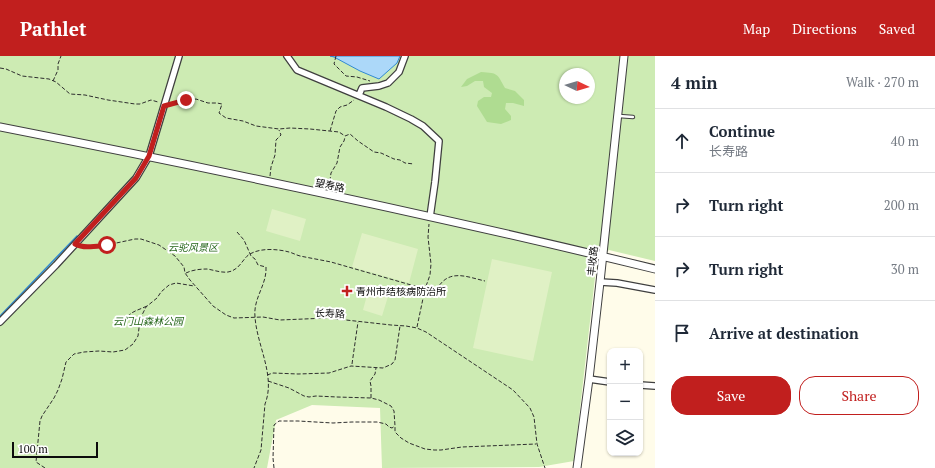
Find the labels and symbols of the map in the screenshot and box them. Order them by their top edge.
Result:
north arrow [559,68,595,104]
route end [177,91,195,109]
street label: 望寿路 [314,176,346,195]
route start [98,236,116,254]
park label: 云驼风景区 [168,241,220,254]
street label: 丰收路 [584,245,601,277]
marker: 青州市结核病防治所 [341,285,353,297]
place label: 青州市结核病防治所 [356,285,446,298]
street label: 长寿路 [315,306,345,321]
park label: 云门山森林公园 [113,315,185,328]
scale bar [12,440,98,459]

